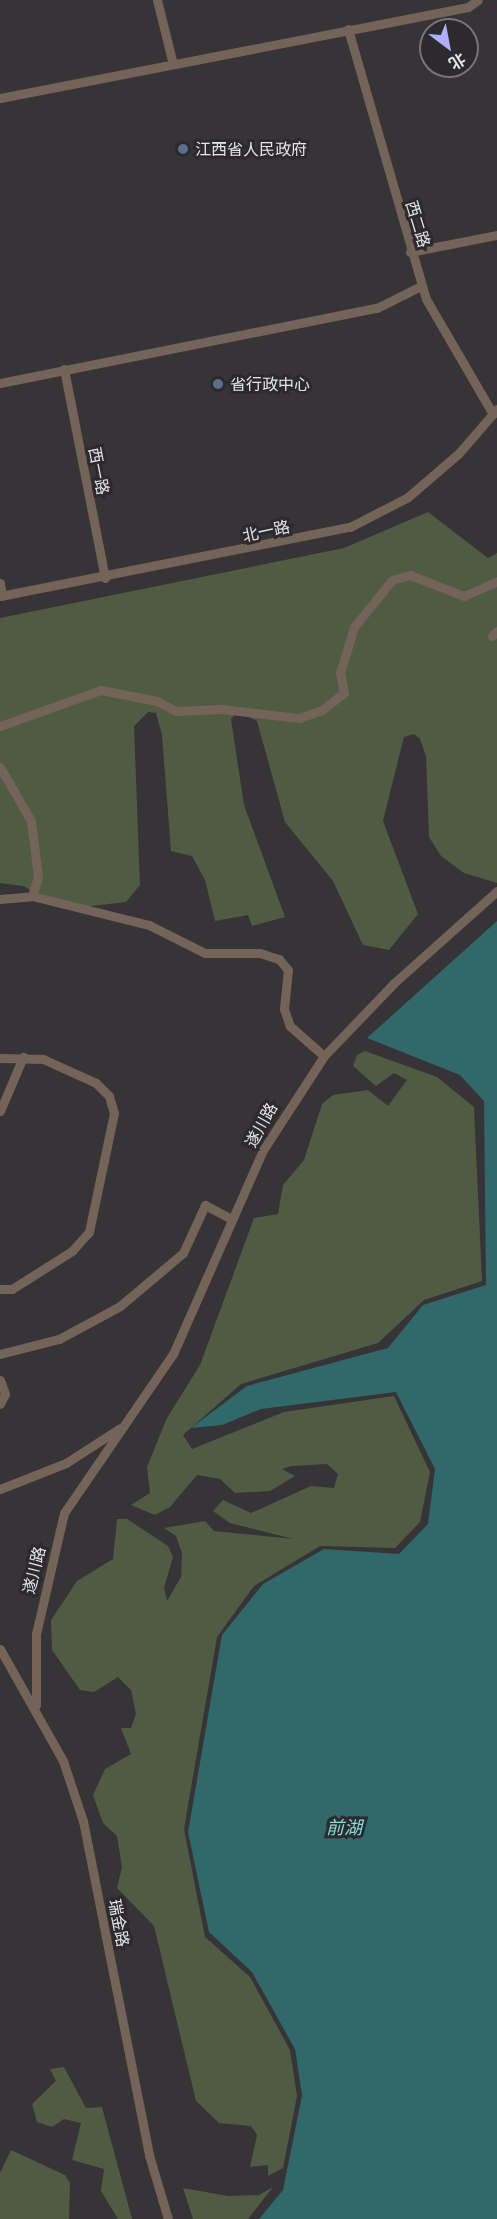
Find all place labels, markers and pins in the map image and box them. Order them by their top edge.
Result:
place label: 江西省人民政府 [195,139,307,159]
marker: 江西省人民政府 [176,142,190,156]
place label: 省行政中心 [230,374,310,394]
marker: 省行政中心 [211,377,225,391]

